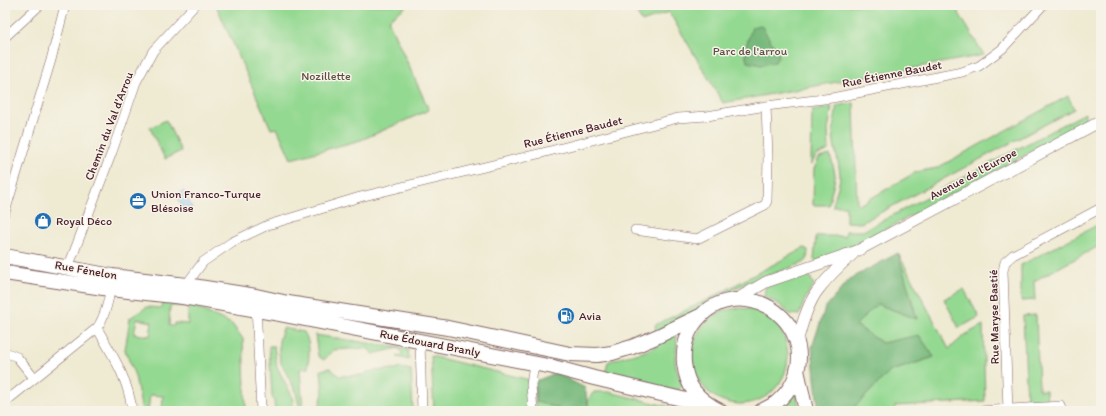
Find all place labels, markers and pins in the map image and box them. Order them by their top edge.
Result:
place label: Union Franco-Turque Blésoise [151,187,261,215]
office icon: Union Franco-Turque Blésoise [128,191,148,211]
shop icon: Royal Déco [33,211,53,231]
place label: Royal Déco [56,214,112,228]
fuel station icon: Avia [556,306,576,326]
place label: Avia [579,309,601,323]

